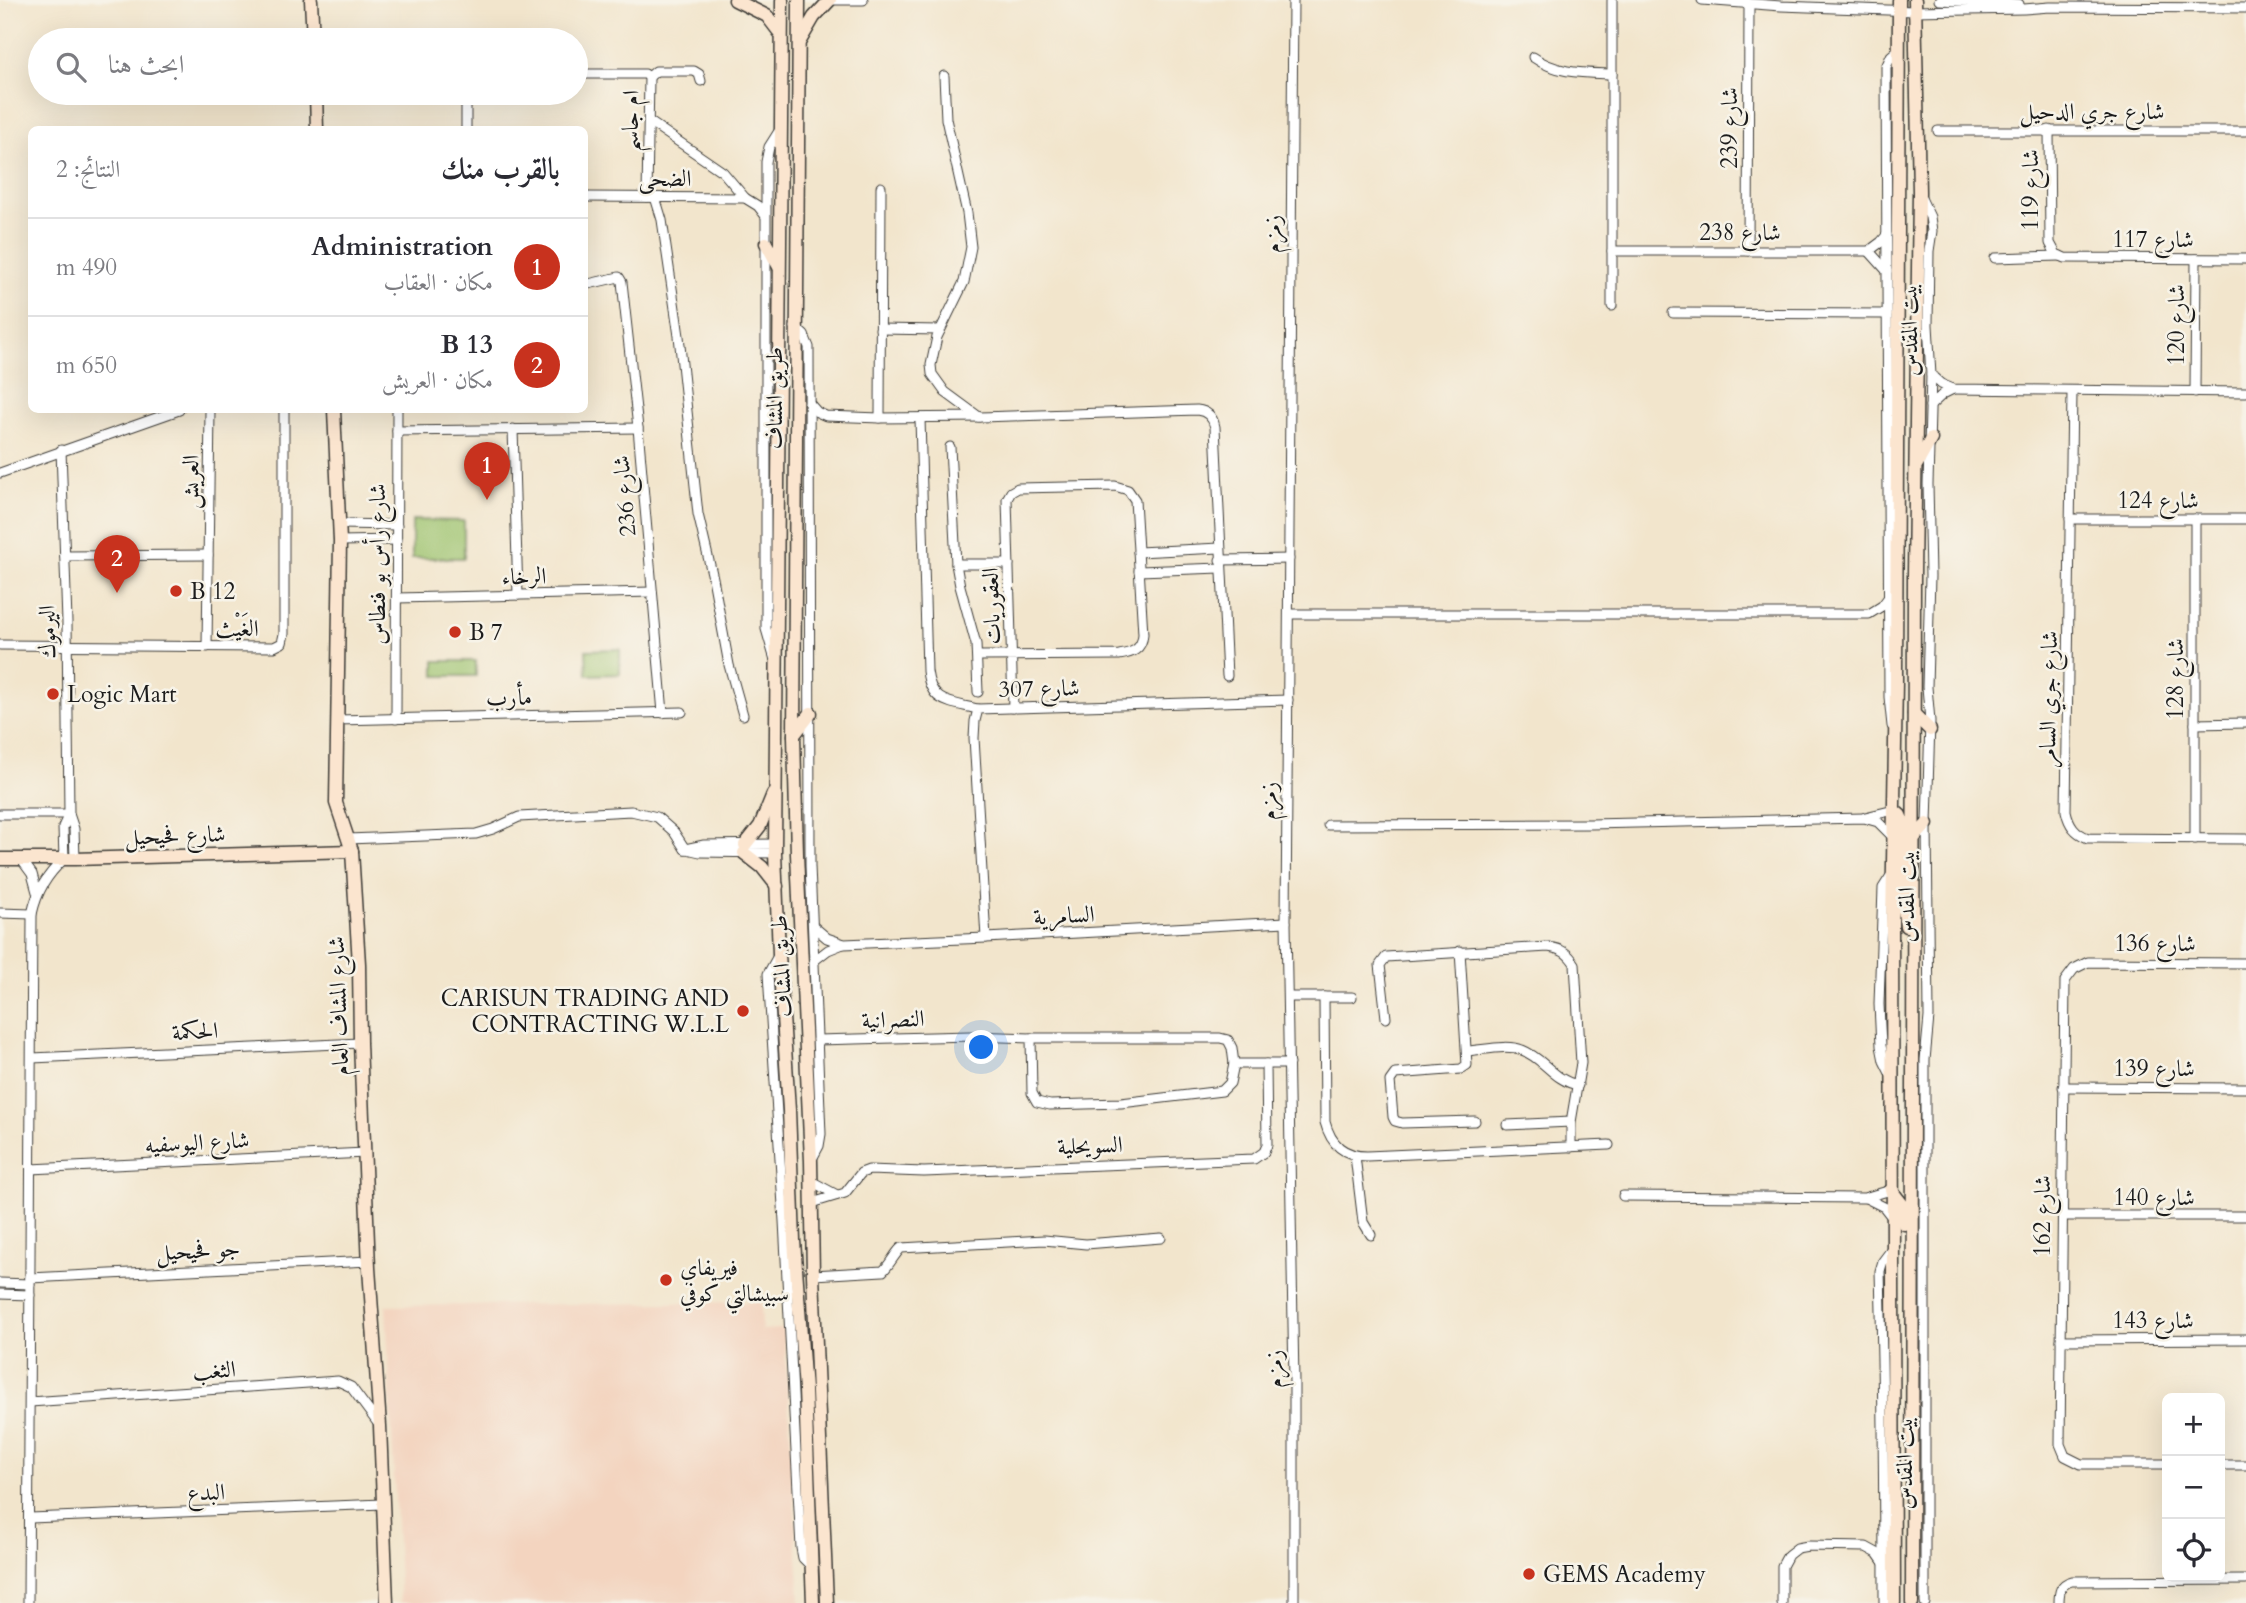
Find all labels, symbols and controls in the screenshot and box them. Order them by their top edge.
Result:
search box [28,28,588,105]
text: ابحث هنا [108,47,184,82]
icon: search [52,48,90,86]
street label: شارع 239 [1714,87,1749,169]
street label: ام جاسم [614,90,654,152]
street label: شارع جري الدحيل [2020,96,2165,131]
text: بالقرب منك [441,149,560,190]
street label: شارع 119 [2015,149,2050,231]
text: النتائج: 2 [56,154,120,185]
street label: الضحى [638,163,692,194]
street label: زمزم [1257,215,1292,253]
street label: شارع 238 [1699,217,1781,252]
street label: شارع 117 [2112,224,2194,259]
text: Administration [311,229,493,264]
text: 490 m [56,252,117,283]
text: 1 [531,252,543,283]
text: مكان · العقاب [384,267,493,298]
street label: بيت المقدس [1893,283,1926,377]
street label: شارع 120 [2161,284,2196,366]
text: B 13 [441,327,493,362]
street label: طريق المشاف [759,347,790,449]
text: 650 m [56,350,117,381]
text: 2 [531,350,543,381]
text: مكان · العريش [382,365,493,396]
pin: 1 [464,442,510,500]
street label: شارع 236 [606,454,647,538]
street label: العريش [175,455,206,509]
street label: شارع رأس بو فنطاس [361,483,397,645]
street label: شارع 124 [2117,485,2199,520]
pin: 2 [94,535,140,593]
street label: الرخاء [501,561,547,592]
street label: العقوريات [975,567,1008,645]
place label: B 12 [190,576,235,607]
marker: B 12 [168,583,184,599]
street label: اليرموك [32,605,63,659]
street label: الغَيْث [215,611,259,644]
place label: B 7 [469,617,503,648]
marker: B 7 [447,624,463,640]
street label: شارع جري السامر [2032,631,2069,767]
street label: شارع 128 [2160,638,2195,720]
street label: شارع 307 [998,672,1080,709]
place label: Logic Mart [67,679,177,710]
street label: مأرب [486,681,532,713]
marker: Logic Mart [45,686,61,702]
street label: زمزم [1253,782,1288,821]
street label: شارع فحيحيل [124,818,226,857]
street label: بيت المقدس [1891,850,1922,942]
street label: السامرية [1033,898,1095,933]
street label: طريق المشاف [763,914,800,1018]
street label: شارع 136 [2114,928,2196,963]
street label: شارع المشاف العام [321,936,360,1076]
place label: CARISUN TRADING AND CONTRACTING W.L.L [441,983,729,1040]
marker: CARISUN TRADING AND CONTRACTING W.L.L [735,1003,751,1019]
street label: النصرانية [861,1003,925,1036]
street label: الحكمة [171,1015,219,1048]
your location [964,1030,998,1064]
street label: شارع 139 [2113,1053,2195,1088]
street label: شارع اليوسفيه [144,1124,250,1165]
street label: السويحلية [1057,1129,1123,1162]
street label: شارع 162 [2027,1175,2062,1257]
street label: شارع 140 [2113,1182,2195,1217]
street label: جو فحيحيل [155,1233,241,1269]
place label: فيريفاي سبيشالتي كوفي [680,1252,789,1314]
marker: فيريفاي سبيشالتي كوفي [658,1272,674,1288]
street label: شارع 143 [2112,1305,2194,1340]
street label: زمزم [1259,1349,1294,1388]
street label: الثغب [191,1354,237,1387]
map controls [2162,1393,2225,1582]
button: + [2162,1393,2225,1456]
street label: بيت المقدس [1889,1417,1920,1509]
button: − [2162,1456,2225,1519]
street label: البدع [187,1476,226,1513]
button: locate [2162,1519,2225,1582]
place label: GEMS Academy [1543,1559,1706,1590]
marker: GEMS Academy [1521,1566,1537,1582]

